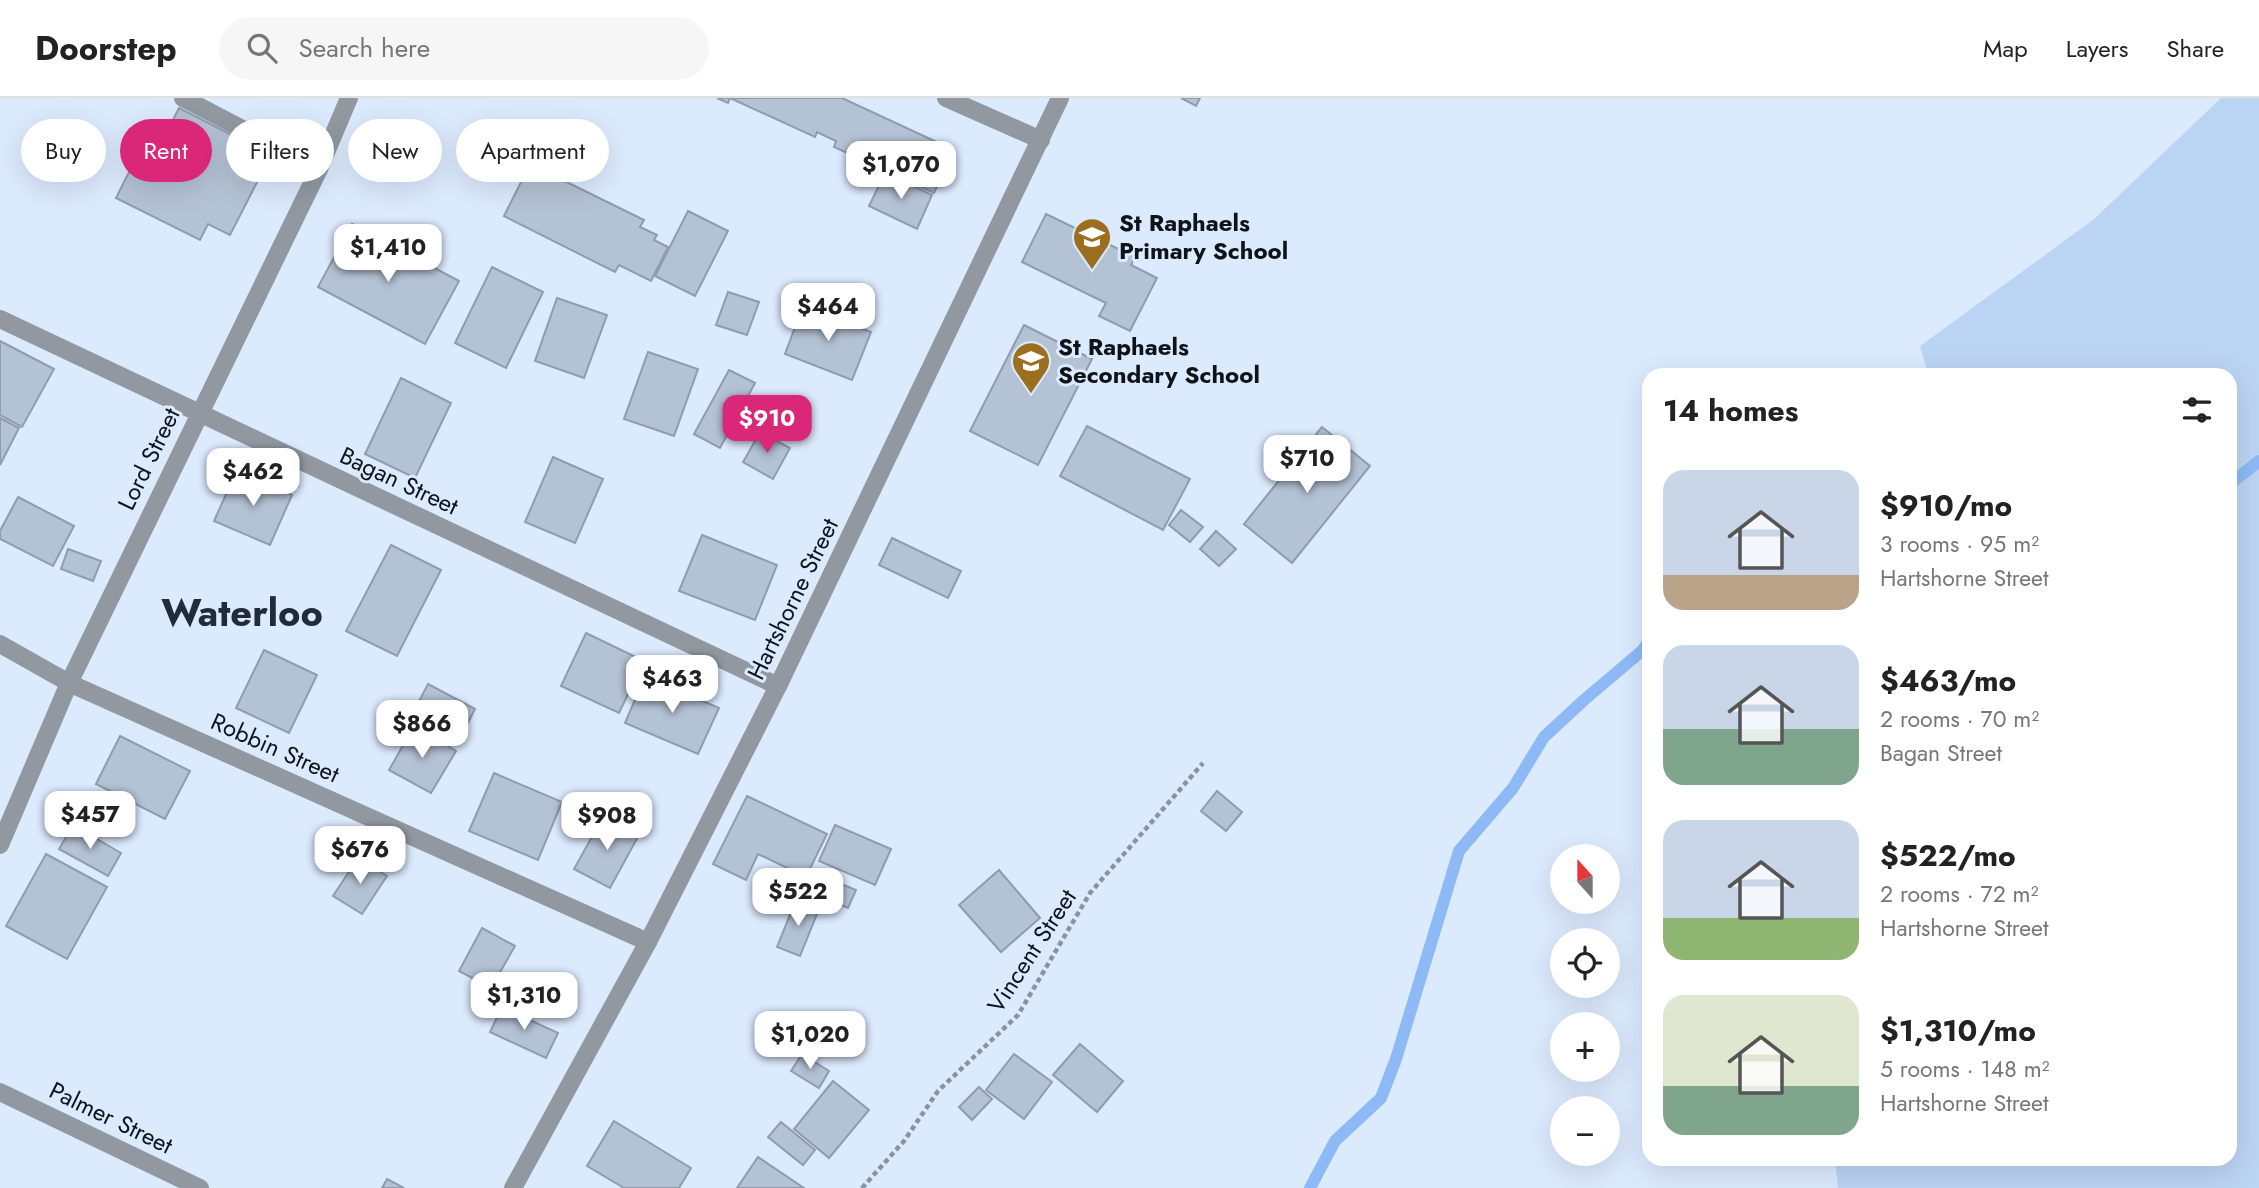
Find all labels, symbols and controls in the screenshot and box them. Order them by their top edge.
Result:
search box [219,17,709,80]
text: Doorstep [35,25,177,72]
icon: search [243,29,281,67]
text: Search here [299,29,430,67]
text: Map [1983,31,2028,66]
text: Layers [2066,31,2128,66]
text: Share [2166,31,2224,66]
chip: Buy [21,119,106,182]
chip: Rent [120,119,212,182]
chip: Filters [226,119,334,182]
chip: New [348,119,442,182]
chip: Apartment [456,119,609,182]
pin: $1,070 [844,141,958,201]
text: $1,070 [862,147,940,181]
place label: St Raphaels Primary School [1119,205,1288,268]
school or university icon: St Raphaels Primary School [1071,216,1113,271]
pin: $1,410 [331,225,445,284]
text: $1,410 [350,230,426,264]
pin: $464 [787,284,869,343]
text: $464 [797,289,859,323]
place label: St Raphaels Secondary School [1058,329,1260,392]
school or university icon: St Raphaels Secondary School [1010,340,1052,395]
text: 14 homes [1663,389,1798,432]
icon: filters [2178,391,2216,429]
pin: $910 [726,396,808,455]
street label: Lord Street [109,401,189,516]
text: $910 [739,401,795,435]
pin: $710 [1266,436,1348,495]
street label: Bagan Street [334,438,464,523]
text: $710 [1279,441,1335,475]
pin: $462 [212,448,294,508]
text: $462 [223,454,283,488]
text: $910/mo [1880,484,2012,527]
icon: home [1719,498,1803,582]
street label: Hartshorne Street [738,512,847,685]
text: 3 rooms · 95 m² [1880,527,2039,561]
text: Hartshorne Street [1880,561,2048,595]
district label: Waterloo [161,585,323,640]
pin: $463 [631,656,713,715]
text: $463/mo [1880,659,2016,702]
text: $463 [642,661,702,695]
icon: home [1719,673,1803,757]
pin: $866 [381,700,463,760]
text: 2 rooms · 70 m² [1880,702,2039,736]
street label: Robbin Street [205,704,345,792]
text: $866 [392,706,452,740]
text: Bagan Street [1880,736,2002,770]
pin: $457 [49,792,131,851]
pin: $908 [566,792,648,852]
text: $457 [60,797,120,831]
text: $908 [577,798,637,832]
pin: $676 [319,826,401,886]
text: $676 [331,832,389,866]
text: $522/mo [1880,834,2016,877]
north arrow [1550,844,1620,914]
map controls [1550,844,1620,1166]
icon: home [1719,848,1803,932]
pin: $522 [757,868,839,928]
text: $522 [768,874,828,908]
text: 2 rooms · 72 m² [1880,877,2039,911]
street label: Vincent Street [978,882,1085,1020]
text: Hartshorne Street [1880,911,2048,945]
button: locate [1550,928,1620,998]
pin: $1,310 [467,972,581,1032]
text: $1,310 [487,978,561,1012]
text: $1,310/mo [1880,1009,2036,1052]
pin: $1,020 [753,1012,867,1071]
button: + [1550,1012,1620,1082]
text: $1,020 [770,1017,850,1051]
icon: home [1719,1023,1803,1107]
text: 5 rooms · 148 m² [1880,1052,2050,1086]
street label: Palmer Street [44,1073,179,1163]
text: Hartshorne Street [1880,1086,2048,1120]
button: − [1550,1096,1620,1166]

